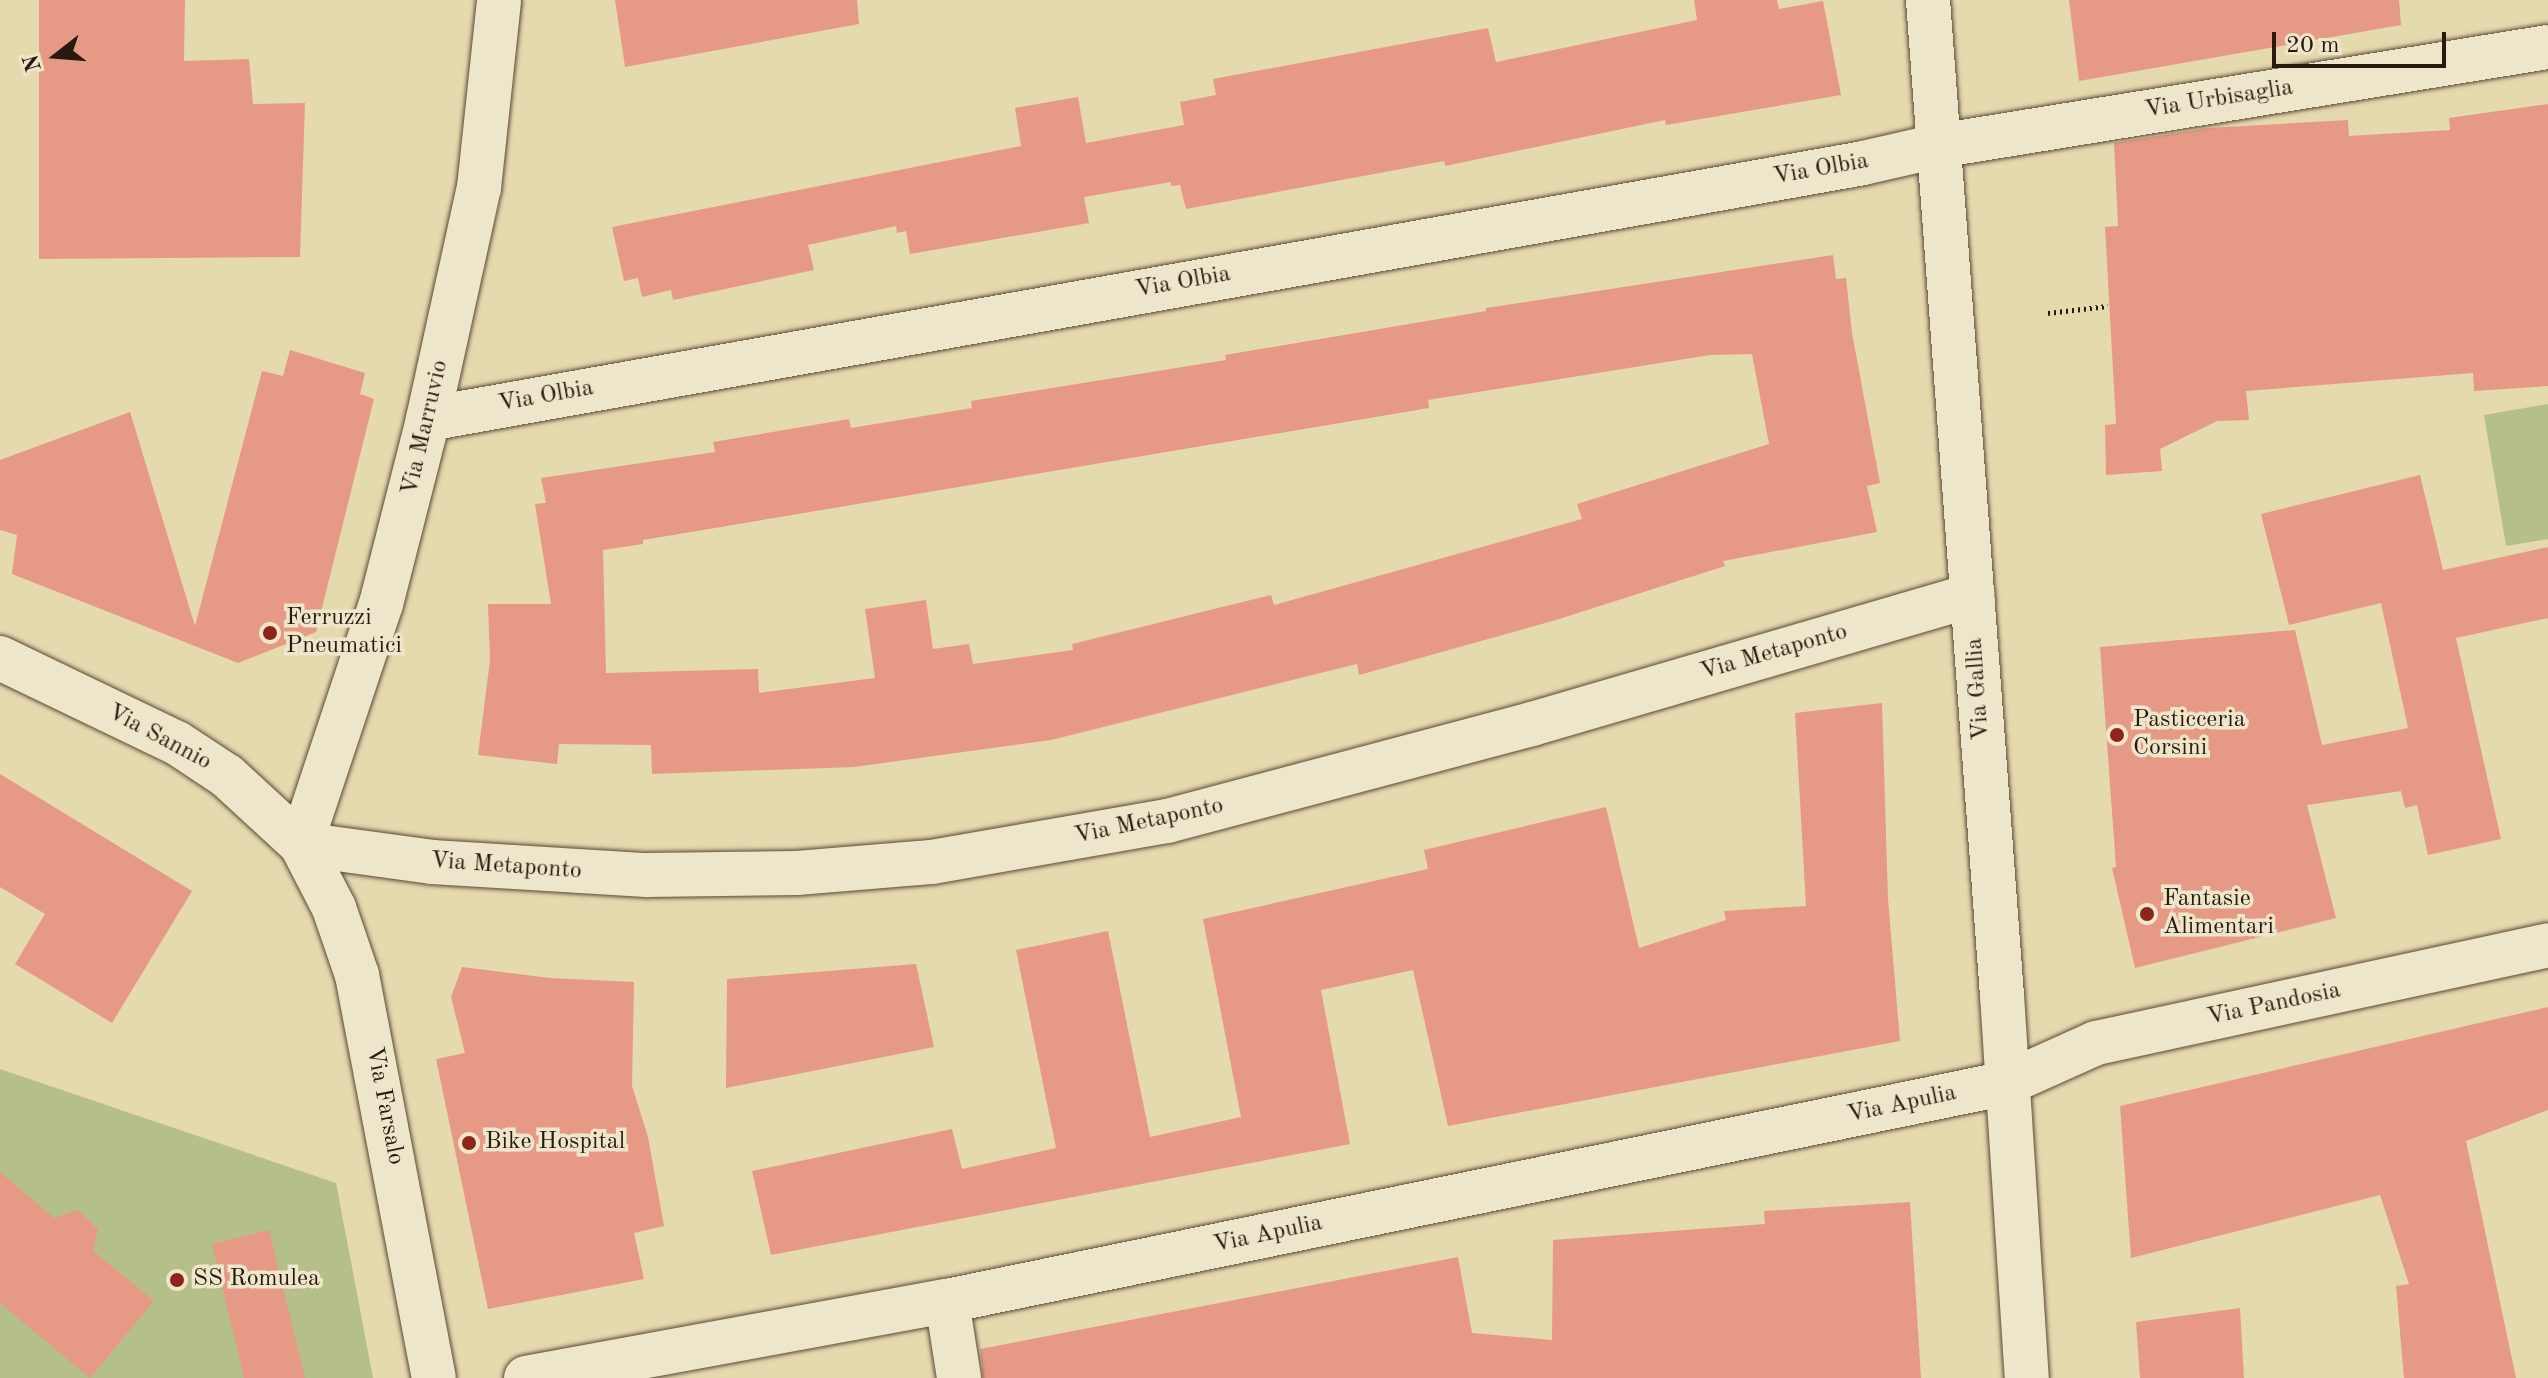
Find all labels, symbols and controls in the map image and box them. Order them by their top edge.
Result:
north arrow [16,16,96,96]
scale bar [2276,16,2450,66]
text: 20 m [2286,34,2340,58]
text: N [20,52,46,74]
street label: Via Urbisaglia [2143,74,2295,126]
street label: Via Olbia [1771,147,1871,193]
street label: Via Olbia [1133,260,1233,306]
street label: Via Marruvio [396,357,456,499]
street label: Via Olbia [496,374,596,420]
place label: Ferruzzi Pneumatici [286,605,402,661]
street label: Via Metaponto [1697,618,1851,688]
marker: Ferruzzi Pneumatici [261,624,279,642]
street label: Via Gallia [1961,637,1997,741]
street label: Via Sannio [102,699,216,777]
place label: Pasticceria Corsini [2133,707,2246,763]
marker: Pasticceria Corsini [2108,726,2126,744]
street label: Via Metaponto [1072,792,1226,852]
street label: Via Metaponto [429,847,583,887]
place label: Fantasie Alimentari [2163,886,2274,942]
marker: Fantasie Alimentari [2138,905,2156,923]
street label: Via Pandosia [2205,977,2343,1033]
street label: Via Farsalo [358,1045,410,1167]
street label: Via Apulia [1845,1079,1959,1131]
place label: Bike Hospital [485,1129,625,1157]
marker: Bike Hospital [460,1134,478,1152]
street label: Via Apulia [1211,1209,1325,1261]
place label: SS Romulea [193,1266,320,1294]
marker: SS Romulea [168,1271,186,1289]

